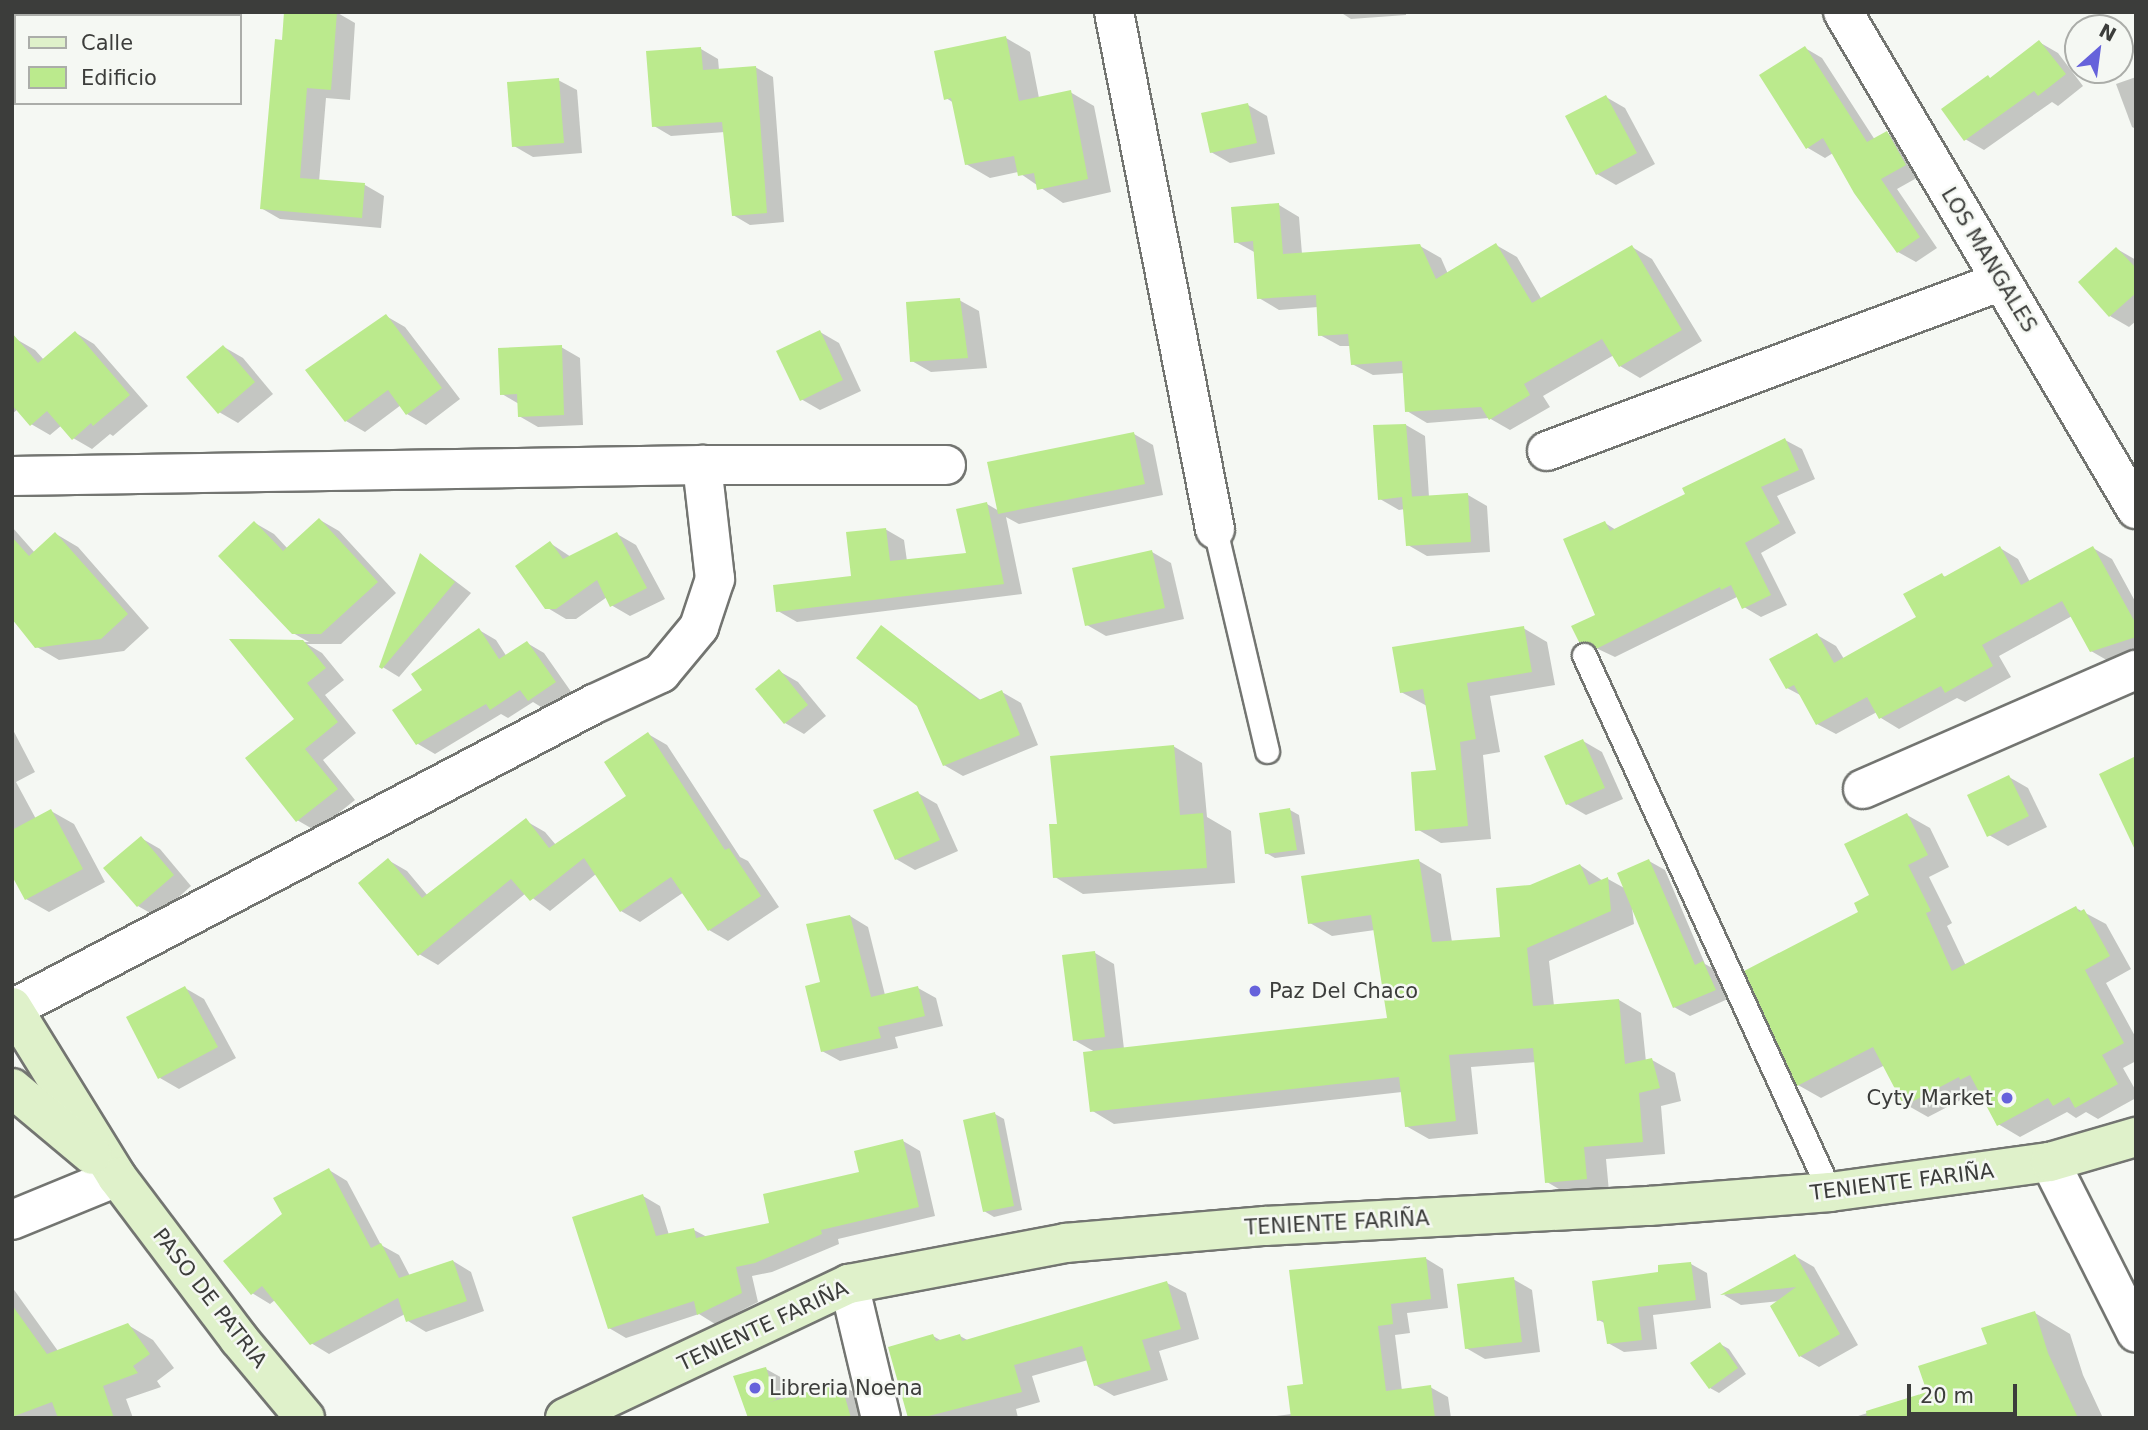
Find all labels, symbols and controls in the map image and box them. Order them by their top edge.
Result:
legend [14,14,242,105]
north arrow [2064,14,2134,84]
text: N [2096,19,2120,46]
text: Calle [81,31,133,55]
text: Edificio [81,66,157,90]
street label: LOS MANGALES [1936,183,2042,337]
place label: Paz Del Chaco [1269,978,1418,1004]
marker: Paz Del Chaco [1247,983,1263,999]
place label: Cyty Market [1866,1085,1993,1111]
marker: Cyty Market [1999,1090,2015,1106]
street label: TENIENTE FARIÑA [1809,1158,1995,1206]
street label: TENIENTE FARIÑA [1244,1206,1430,1240]
street label: PASO DE PATRIA [148,1223,272,1373]
street label: TENIENTE FARIÑA [674,1275,852,1377]
scale bar [1910,1370,2020,1414]
place label: Libreria Noena [769,1375,923,1401]
marker: Libreria Noena [747,1380,763,1396]
text: 20 m [1920,1384,1974,1408]

